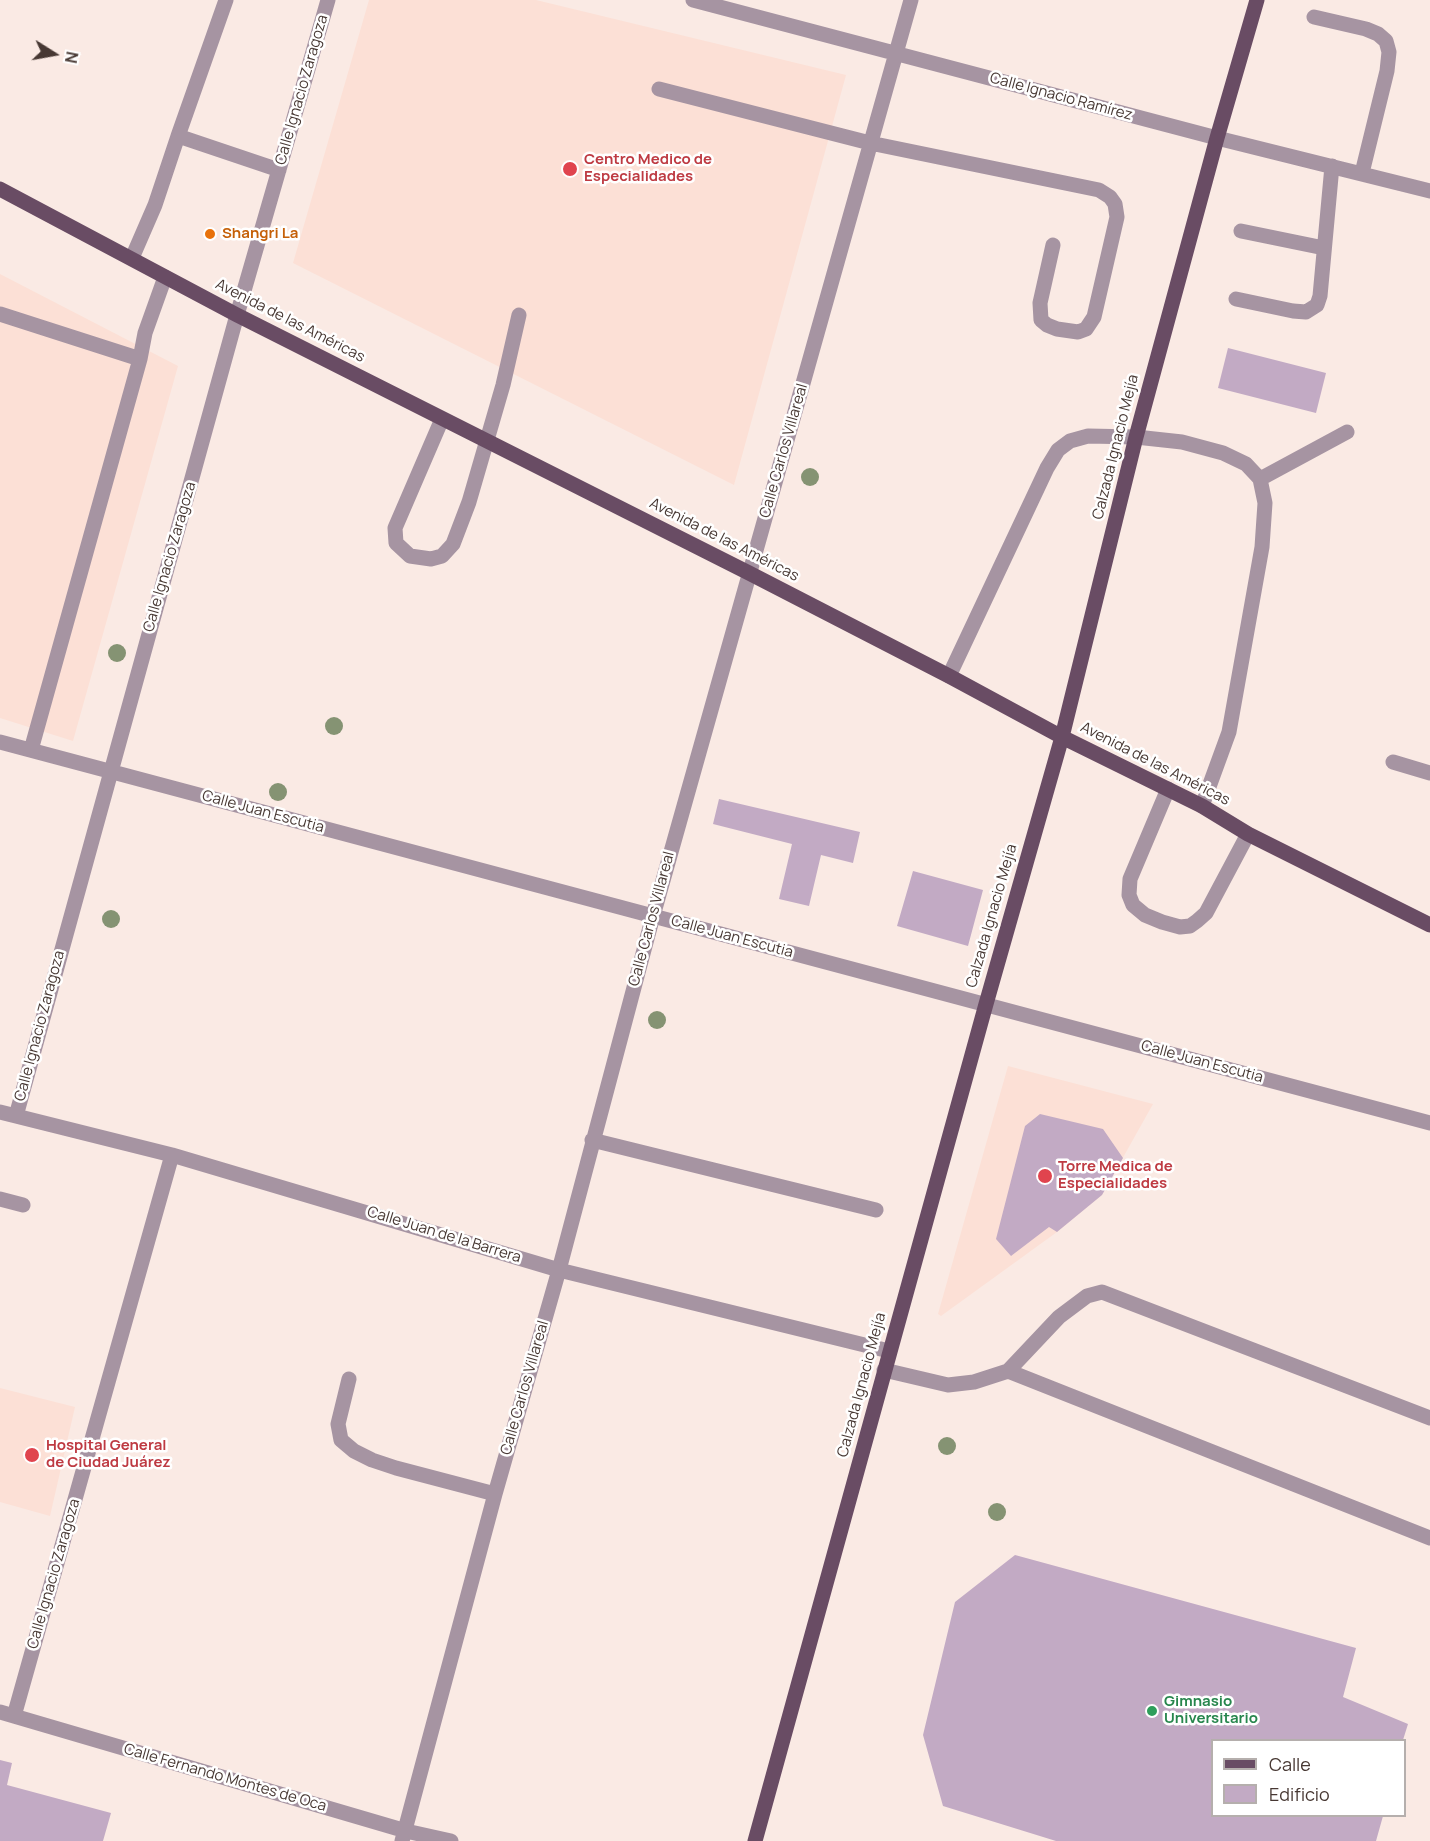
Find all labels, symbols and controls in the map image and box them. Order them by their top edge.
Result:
street label: Calle Ignacio Zaragoza [272,13,332,167]
north arrow [24,24,84,84]
text: N [60,50,84,65]
street label: Calle Ignacio Ramírez [988,69,1134,125]
place label: Centro Medico de Especialidades [584,151,712,186]
marker: Centro Medico de Especialidades [561,160,579,178]
place label: Shangri La [222,225,298,243]
marker: Shangri La [203,227,217,241]
street label: Avenida de las Américas [212,275,368,367]
street label: Calzada Ignacio Mejía [1089,373,1143,521]
street label: Calle Carlos Villareal [756,382,812,520]
street label: Calle Ignacio Zaragoza [140,480,200,634]
street label: Avenida de las Américas [646,494,802,586]
street label: Avenida de las Américas [1077,718,1233,810]
street label: Calle Juan Escutia [200,787,326,837]
street label: Calzada Ignacio Mejía [963,842,1021,990]
street label: Calle Carlos Villareal [625,850,679,988]
street label: Calle Juan Escutia [669,912,795,962]
street label: Calle Ignacio Zaragoza [11,949,69,1103]
street label: Calle Juan Escutia [1139,1037,1265,1087]
place label: Torre Medica de Especialidades [1058,1158,1173,1193]
marker: Torre Medica de Especialidades [1036,1167,1054,1185]
street label: Calle Juan de la Barrera [365,1203,523,1267]
street label: Calzada Ignacio Mejía [834,1311,890,1459]
street label: Calle Carlos Villareal [497,1319,553,1457]
place label: Hospital General de Ciudad Juárez [46,1437,170,1472]
marker: Hospital General de Ciudad Juárez [23,1446,41,1464]
street label: Calle Ignacio Zaragoza [24,1497,84,1651]
place label: Gimnasio Universitario [1164,1693,1258,1728]
marker: Gimnasio Universitario [1145,1704,1159,1718]
legend [1211,1739,1406,1817]
street label: Calle Fernando Montes de Oca [122,1740,328,1816]
text: Calle [1269,1752,1311,1776]
text: Edificio [1269,1782,1330,1806]

